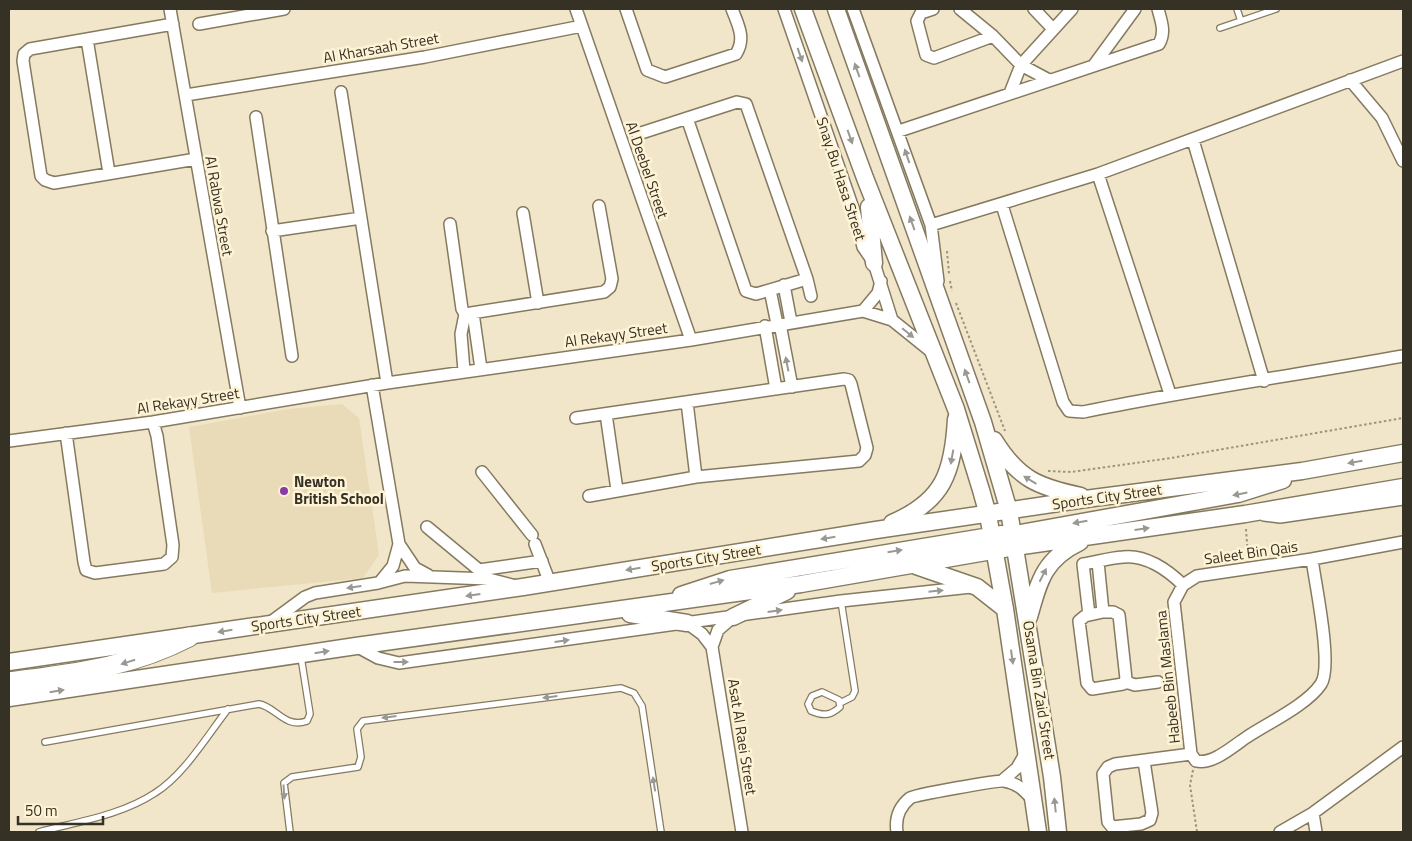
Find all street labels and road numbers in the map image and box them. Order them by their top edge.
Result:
street label: Al Kharsaah Street [321,26,441,69]
street label: Snay Bu Hasa Street [811,114,873,244]
street label: Al Deebel Street [620,118,675,222]
street label: Al Rabwa Street [199,154,240,258]
street label: Al Rekayy Street [563,316,669,353]
street label: Al Rekayy Street [135,381,242,420]
street label: Sports City Street [1051,477,1164,516]
street label: Saleet Bin Qais [1203,535,1299,570]
street label: Sports City Street [649,537,763,578]
street label: Sports City Street [250,599,363,638]
street label: Habeeb Bin Maslama [1149,609,1186,745]
street label: Osama Bin Zaid Street [1017,619,1062,762]
street label: Asat Al Raei Street [722,677,763,797]

